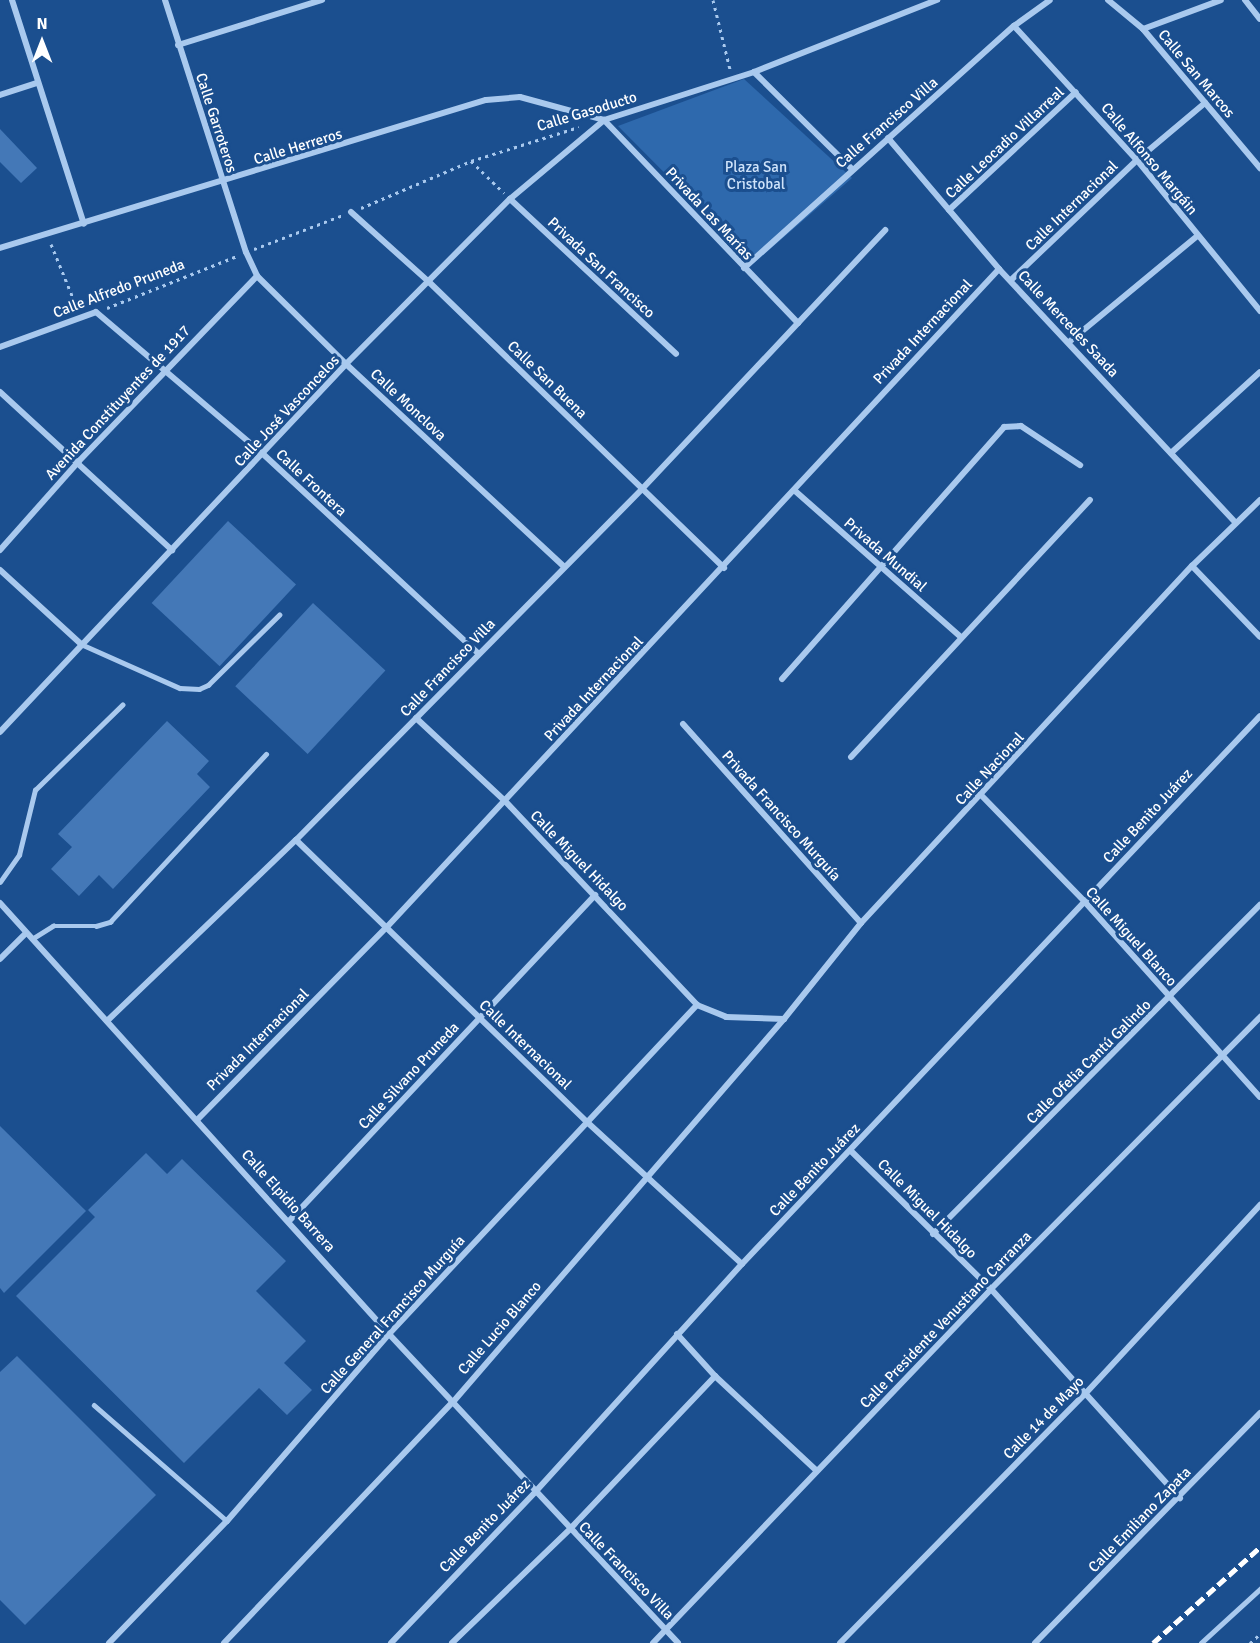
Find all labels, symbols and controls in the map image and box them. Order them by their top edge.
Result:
north arrow [12,12,72,72]
text: N [36,14,48,34]
street label: Calle San Marcos [1154,26,1238,122]
street label: Calle Garroteros [191,71,241,175]
street label: Calle Francisco Villa [832,74,942,172]
street label: Calle Leocadio Villarreal [942,83,1068,203]
street label: Calle Gasoducto [535,88,639,136]
street label: Calle Alfonso Margáin [1097,99,1201,219]
street label: Calle Herreros [252,125,344,169]
street label: Calle Internacional [1022,157,1122,255]
park label: Plaza San Cristobal [725,158,787,193]
street label: Privada Las Marías [661,164,757,264]
street label: Privada San Francisco [544,214,658,322]
street label: Calle Alfredo Pruneda [51,256,187,322]
street label: Calle Mercedes Saada [1014,267,1122,381]
street label: Privada Internacional [870,276,976,388]
street label: Avenida Constituyentes de 1917 [42,322,194,484]
street label: Calle San Buena [503,337,591,423]
street label: Calle José Vasconcelos [231,351,343,471]
street label: Calle Monclova [366,365,450,445]
street label: Calle Frontera [272,446,350,520]
street label: Privada Mundial [840,514,930,596]
street label: Calle Francisco Villa [397,615,499,721]
street label: Privada Internacional [541,633,647,745]
street label: Calle Nacional [952,729,1028,809]
street label: Privada Francisco Murguía [718,747,844,885]
street label: Calle Benito Juárez [1100,765,1196,867]
street label: Calle Miguel Hidalgo [526,807,632,915]
street label: Calle Miguel Blanco [1082,884,1180,990]
street label: Privada Internacional [203,985,313,1095]
street label: Calle Internacional [475,996,575,1094]
street label: Calle Ofelia Cantú Galindo [1023,996,1155,1128]
street label: Calle Silvano Pruneda [355,1019,463,1133]
street label: Calle Benito Juárez [766,1120,864,1220]
street label: Calle Elpidio Barrera [237,1146,339,1256]
street label: Calle Miguel Hidalgo [874,1156,980,1262]
street label: Calle Presidente Venustiano Carranza [856,1228,1036,1412]
street label: Calle General Francisco Murguía [317,1232,469,1398]
street label: Calle Lucio Blanco [455,1278,545,1378]
street label: Calle 14 de Mayo [1000,1373,1088,1463]
street label: Calle Emiliano Zapata [1085,1464,1195,1576]
street label: Calle Benito Juárez [436,1476,534,1576]
street label: Calle Francisco Villa [575,1518,677,1624]

